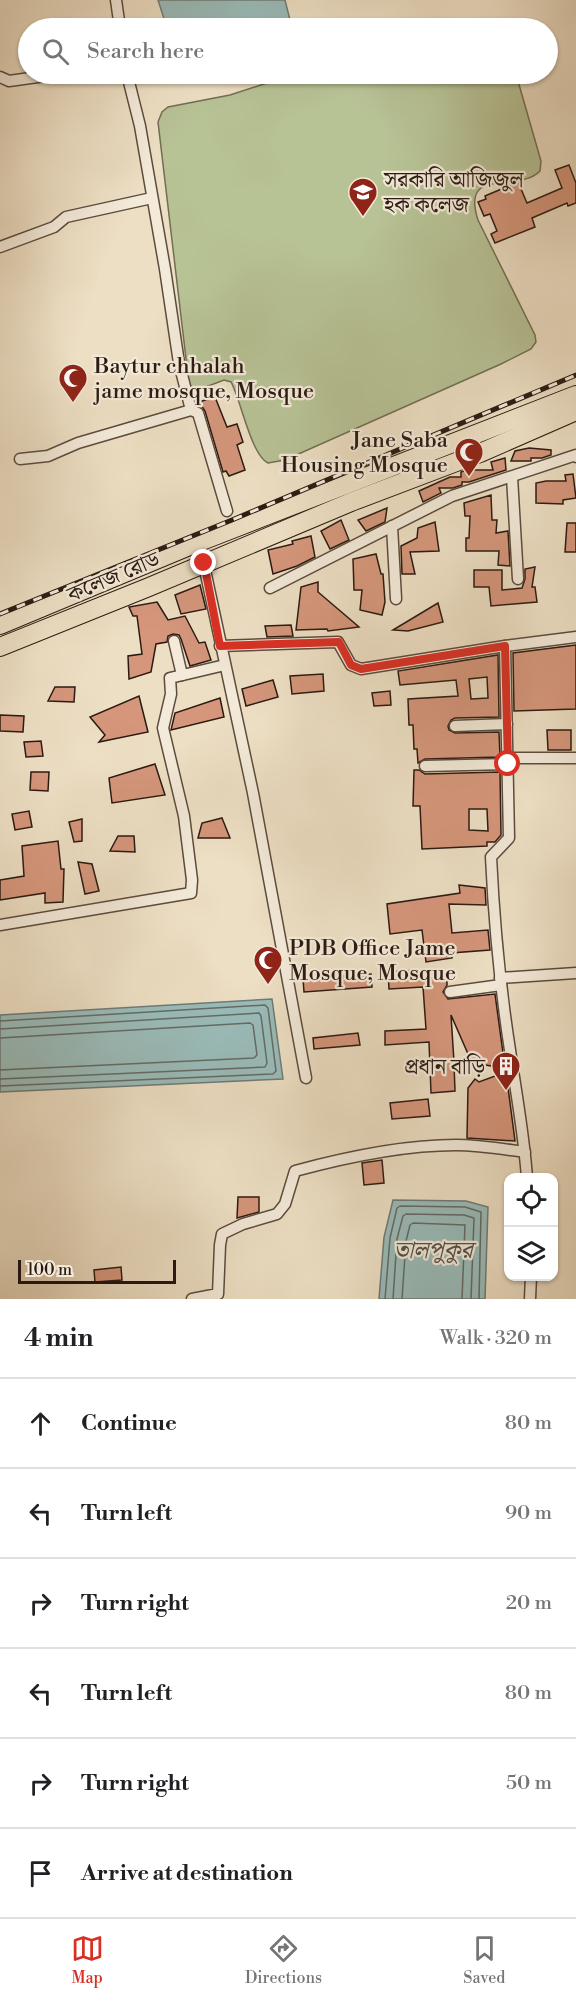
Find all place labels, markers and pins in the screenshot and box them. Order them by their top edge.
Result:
place label: সরকারি আজিজুল হক কলেজ [383,166,525,219]
school or university icon: সরকারি আজিজুল হক কলেজ [347,176,379,218]
place label: Baytur chhalah jame mosque, Mosque [93,353,314,405]
mosque icon: Baytur chhalah jame mosque, Mosque [57,362,89,404]
place label: Jane Saba Housing Mosque [281,427,449,479]
mosque icon: Jane Saba Housing Mosque [453,436,485,478]
place label: PDB Office Jame Mosque, Mosque [289,935,456,987]
mosque icon: PDB Office Jame Mosque, Mosque [252,944,284,986]
building icon: প্রধান বাড়ি [490,1050,522,1092]
place label: প্রধান বাড়ি [404,1053,486,1081]

